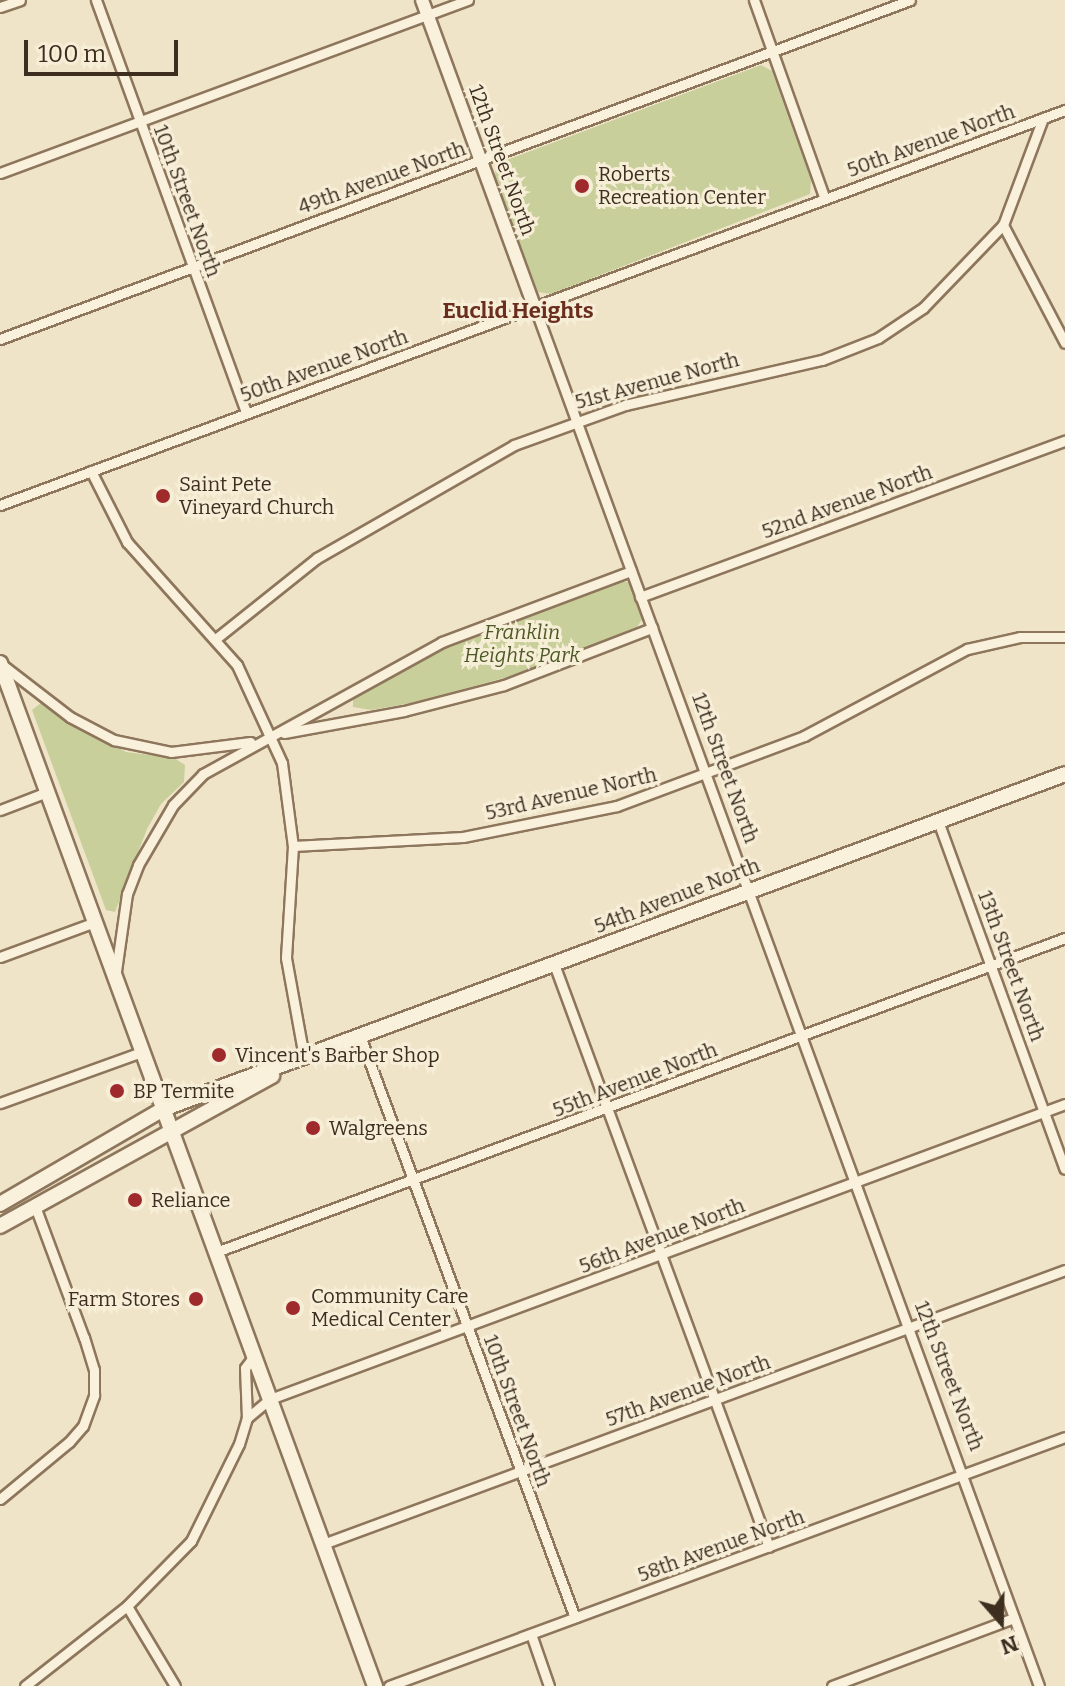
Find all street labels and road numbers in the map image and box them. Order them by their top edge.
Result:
street label: 12th Street North [464,82,540,238]
street label: 50th Avenue North [844,100,1018,182]
street label: 10th Street North [148,122,226,280]
street label: 49th Avenue North [295,137,469,219]
street label: 50th Avenue North [237,325,411,407]
street label: 51st Avenue North [572,348,742,414]
street label: 52nd Avenue North [759,460,935,544]
street label: 12th Street North [687,690,763,846]
street label: 53rd Avenue North [483,763,659,825]
street label: 54th Avenue North [591,853,763,939]
street label: 13th Street North [973,887,1049,1045]
street label: 55th Avenue North [549,1038,721,1122]
street label: 56th Avenue North [576,1193,748,1279]
street label: 12th Street North [909,1298,989,1454]
street label: 10th Street North [478,1332,556,1490]
street label: 57th Avenue North [602,1350,774,1432]
street label: 58th Avenue North [634,1505,808,1587]

